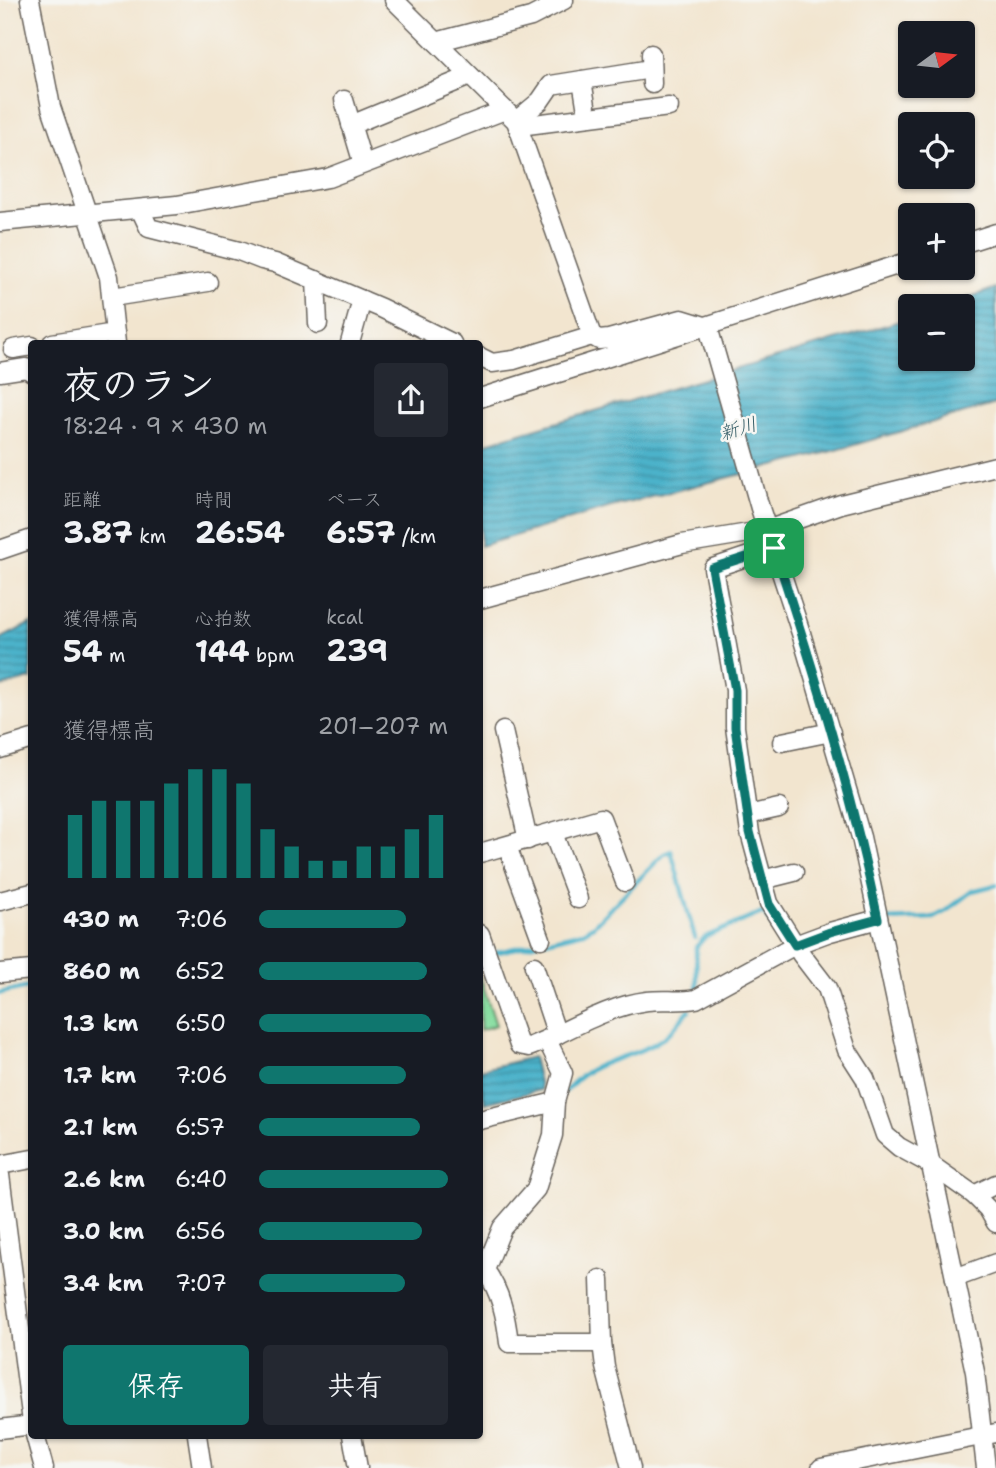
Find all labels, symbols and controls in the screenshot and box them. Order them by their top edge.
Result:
north arrow [898,21,975,98]
map controls [898,21,975,371]
button: locate [898,112,975,189]
button: + [898,203,975,280]
button: − [898,294,975,371]
text: 夜のラン [63,359,215,410]
button: share [374,363,448,437]
text: 18:24 · 9 × 430 m [63,411,267,441]
water label: 新川 [716,411,760,446]
text: 距離 [63,487,101,512]
text: 時間 [195,487,233,512]
text: ペース [326,487,382,512]
text: 3.87 [63,512,133,553]
text: 26:54 [195,512,285,553]
text: 6:57 [326,512,396,553]
pin [744,518,804,578]
text: km [133,524,166,549]
text: /km [396,524,436,549]
icon: arrive [755,529,793,567]
text: kcal [326,605,363,630]
text: 獲得標高 [63,606,139,631]
text: 心拍数 [195,606,252,631]
text: 239 [326,630,388,671]
text: 54 [63,631,103,672]
text: 144 [195,631,250,672]
text: m [103,643,125,668]
text: bpm [250,643,294,668]
text: 201–207 m [318,711,448,741]
text: 獲得標高 [63,715,155,745]
text: 430 m [63,904,139,934]
text: 7:06 [175,904,228,934]
text: 860 m [63,956,140,986]
text: 6:52 [175,956,225,986]
text: 1.3 km [63,1008,138,1038]
text: 6:50 [175,1008,226,1038]
text: 1.7 km [63,1060,136,1090]
text: 7:06 [175,1060,228,1090]
text: 2.1 km [63,1112,137,1142]
text: 6:57 [175,1112,225,1142]
text: 2.6 km [63,1164,145,1194]
text: 6:40 [175,1164,227,1194]
text: 3.0 km [63,1216,144,1246]
text: 6:56 [175,1216,226,1246]
text: 3.4 km [63,1268,143,1298]
text: 7:07 [175,1268,227,1298]
button: 保存 [63,1345,249,1425]
button: 共有 [263,1345,448,1425]

